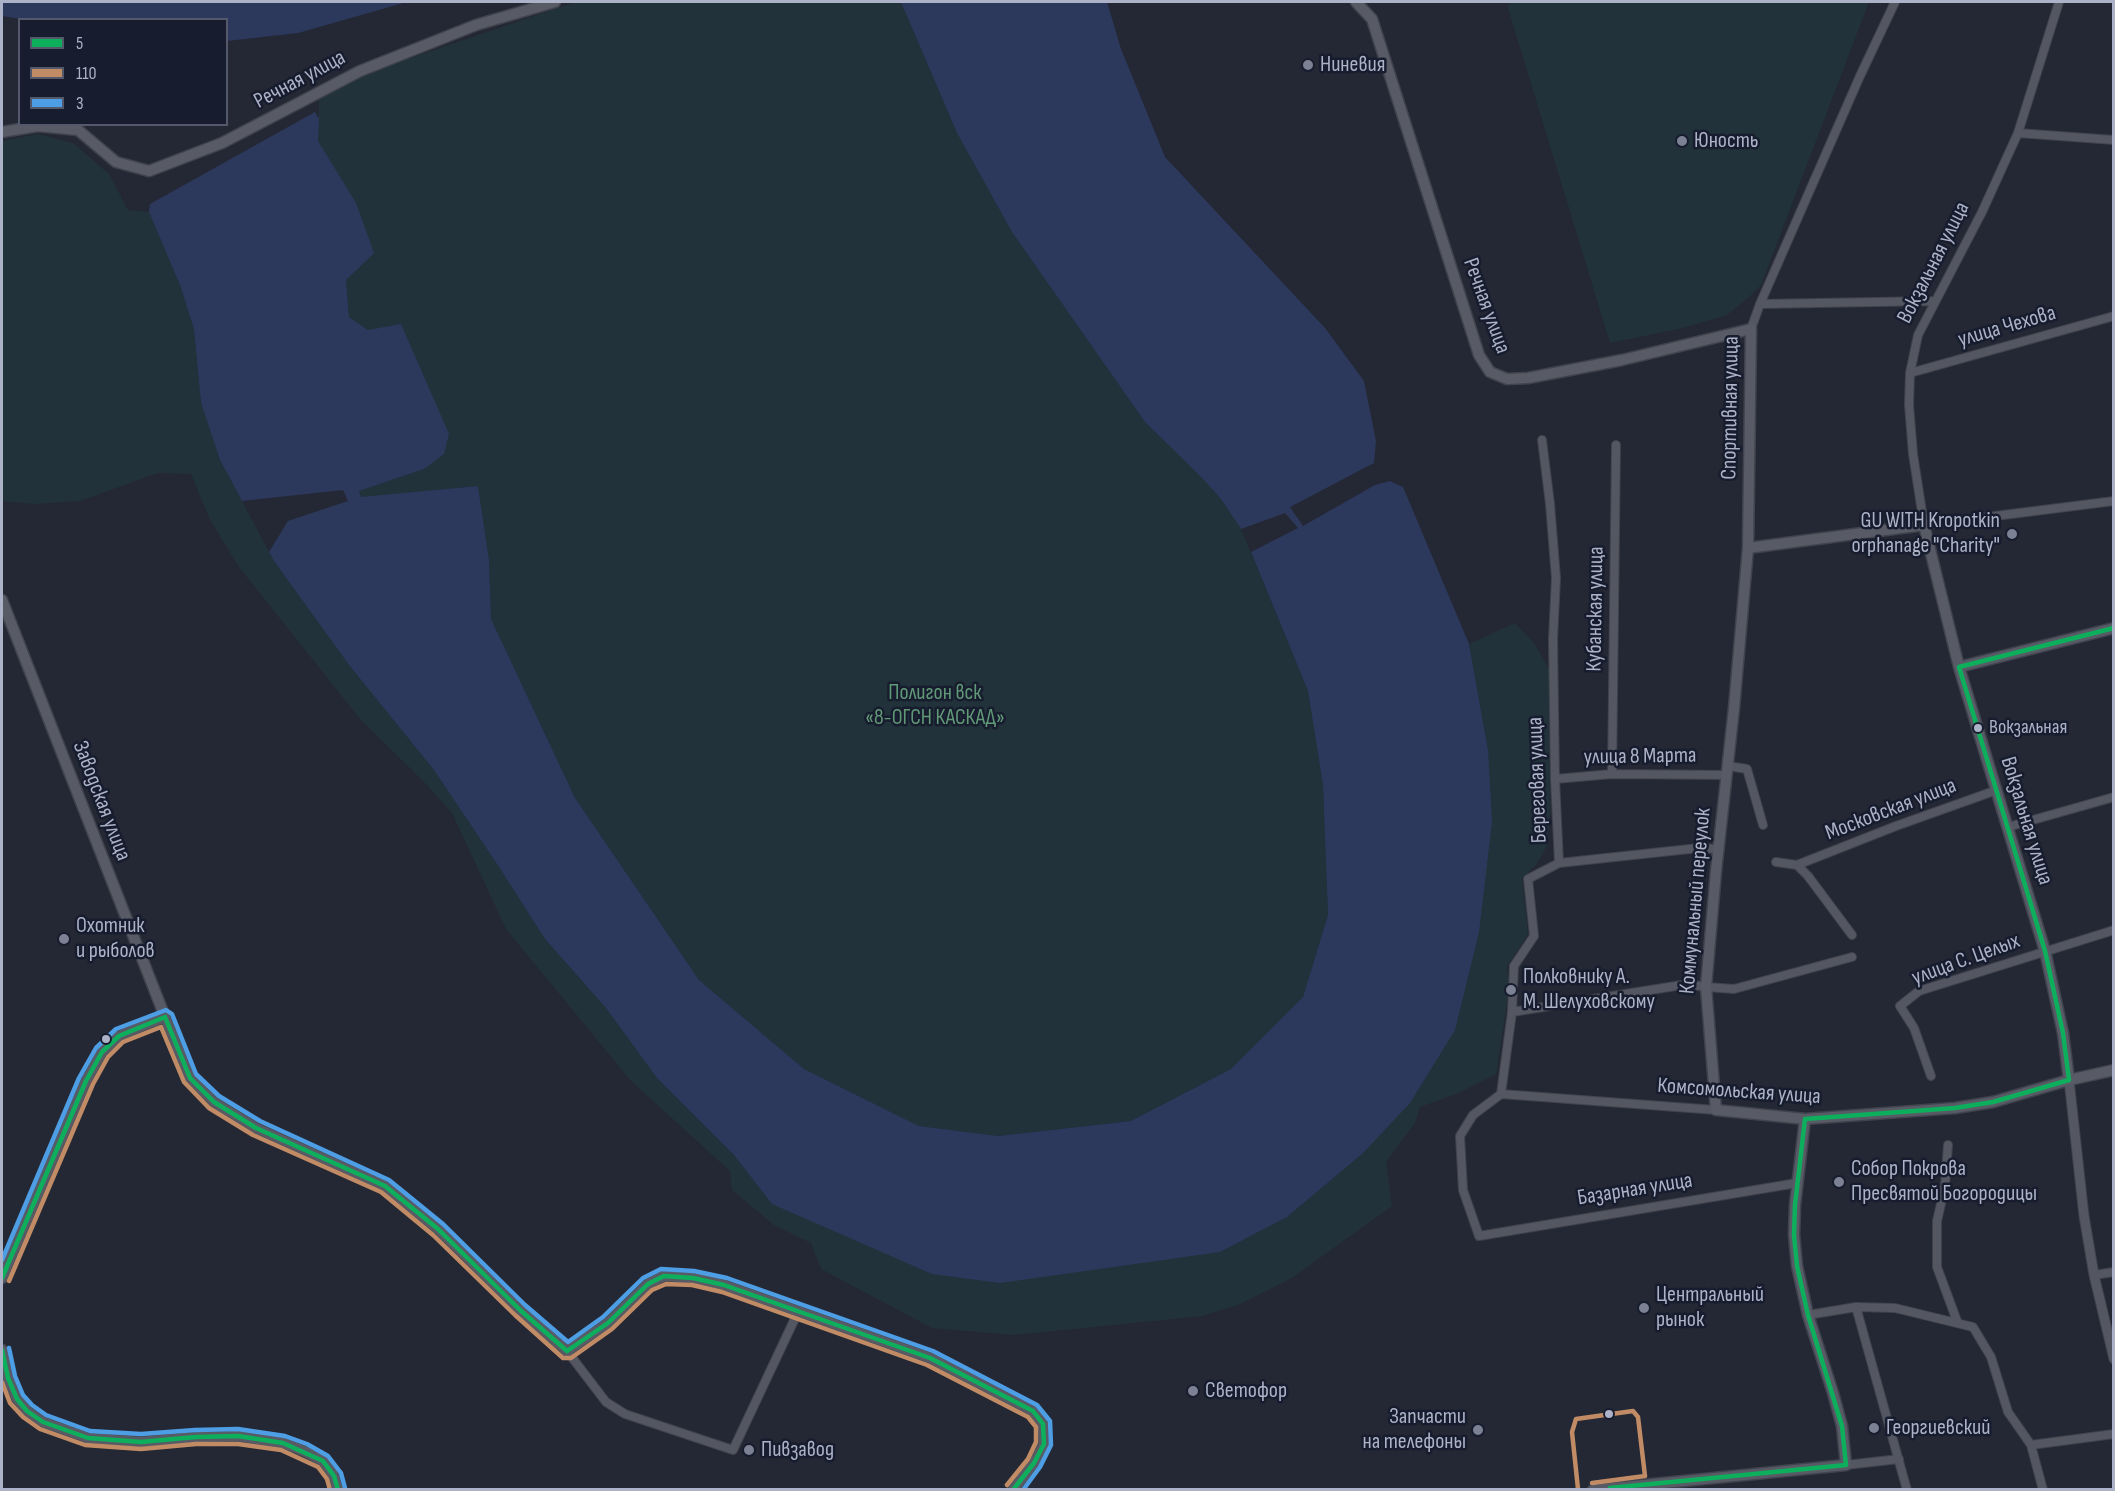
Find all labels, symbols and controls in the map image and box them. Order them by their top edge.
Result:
legend [18,18,228,126]
text: 5 [76,33,83,54]
street label: Речная улица [250,45,350,115]
place label: Ниневия [1320,52,1385,78]
marker: Ниневия [1301,58,1315,72]
text: 110 [76,63,97,84]
text: 3 [76,93,84,114]
place label: Юность [1694,128,1759,154]
marker: Юность [1675,134,1689,148]
street label: Вокзальная улица [1892,198,1976,328]
street label: Речная улица [1457,255,1515,357]
street label: улица Чехова [1955,300,2059,354]
street label: Спортивная улица [1717,336,1745,480]
place label: GU WITH Kropotkin orphanage "Charity" [1852,508,2000,560]
marker: GU WITH Kropotkin orphanage "Charity" [2005,527,2019,541]
street label: Кубанская улица [1582,546,1610,672]
park label: Полигон вск «8-ОГСН КАСКАД» [865,680,1005,732]
street label: Береговая улица [1523,716,1553,844]
place label: Вокзальная [1989,716,2067,740]
marker: Вокзальная [1972,722,1984,734]
street label: Заводская улица [66,737,136,865]
street label: улица 8 Марта [1583,743,1697,771]
street label: Вокзальная улица [1994,754,2058,888]
street label: Московская улица [1822,773,1960,847]
street label: Коммунальный переулок [1675,807,1717,995]
place label: Охотник и рыболов [76,913,155,964]
street label: улица С. Целых [1908,928,2024,992]
marker: Охотник и рыболов [57,932,71,946]
place label: Полковнику А. М. Шелуховскому [1523,964,1655,1016]
marker: Полковнику А. М. Шелуховскому [1504,983,1518,997]
unlabelled marker [100,1033,112,1045]
street label: Комсомольская улица [1656,1073,1822,1111]
place label: Собор Покрова Пресвятой Богородицы [1851,1156,2037,1208]
street label: Базарная улица [1576,1168,1694,1212]
marker: Собор Покрова Пресвятой Богородицы [1832,1175,1846,1189]
place label: Центральный рынок [1656,1282,1764,1334]
marker: Центральный рынок [1637,1301,1651,1315]
place label: Светофор [1205,1378,1287,1404]
marker: Светофор [1186,1384,1200,1398]
place label: Запчасти на телефоны [1363,1404,1466,1456]
unlabelled marker [1603,1408,1615,1420]
place label: Георгиевский [1886,1415,1990,1441]
marker: Георгиевский [1867,1421,1881,1435]
marker: Запчасти на телефоны [1471,1423,1485,1437]
place label: Пивзавод [761,1437,834,1463]
marker: Пивзавод [742,1443,756,1457]

